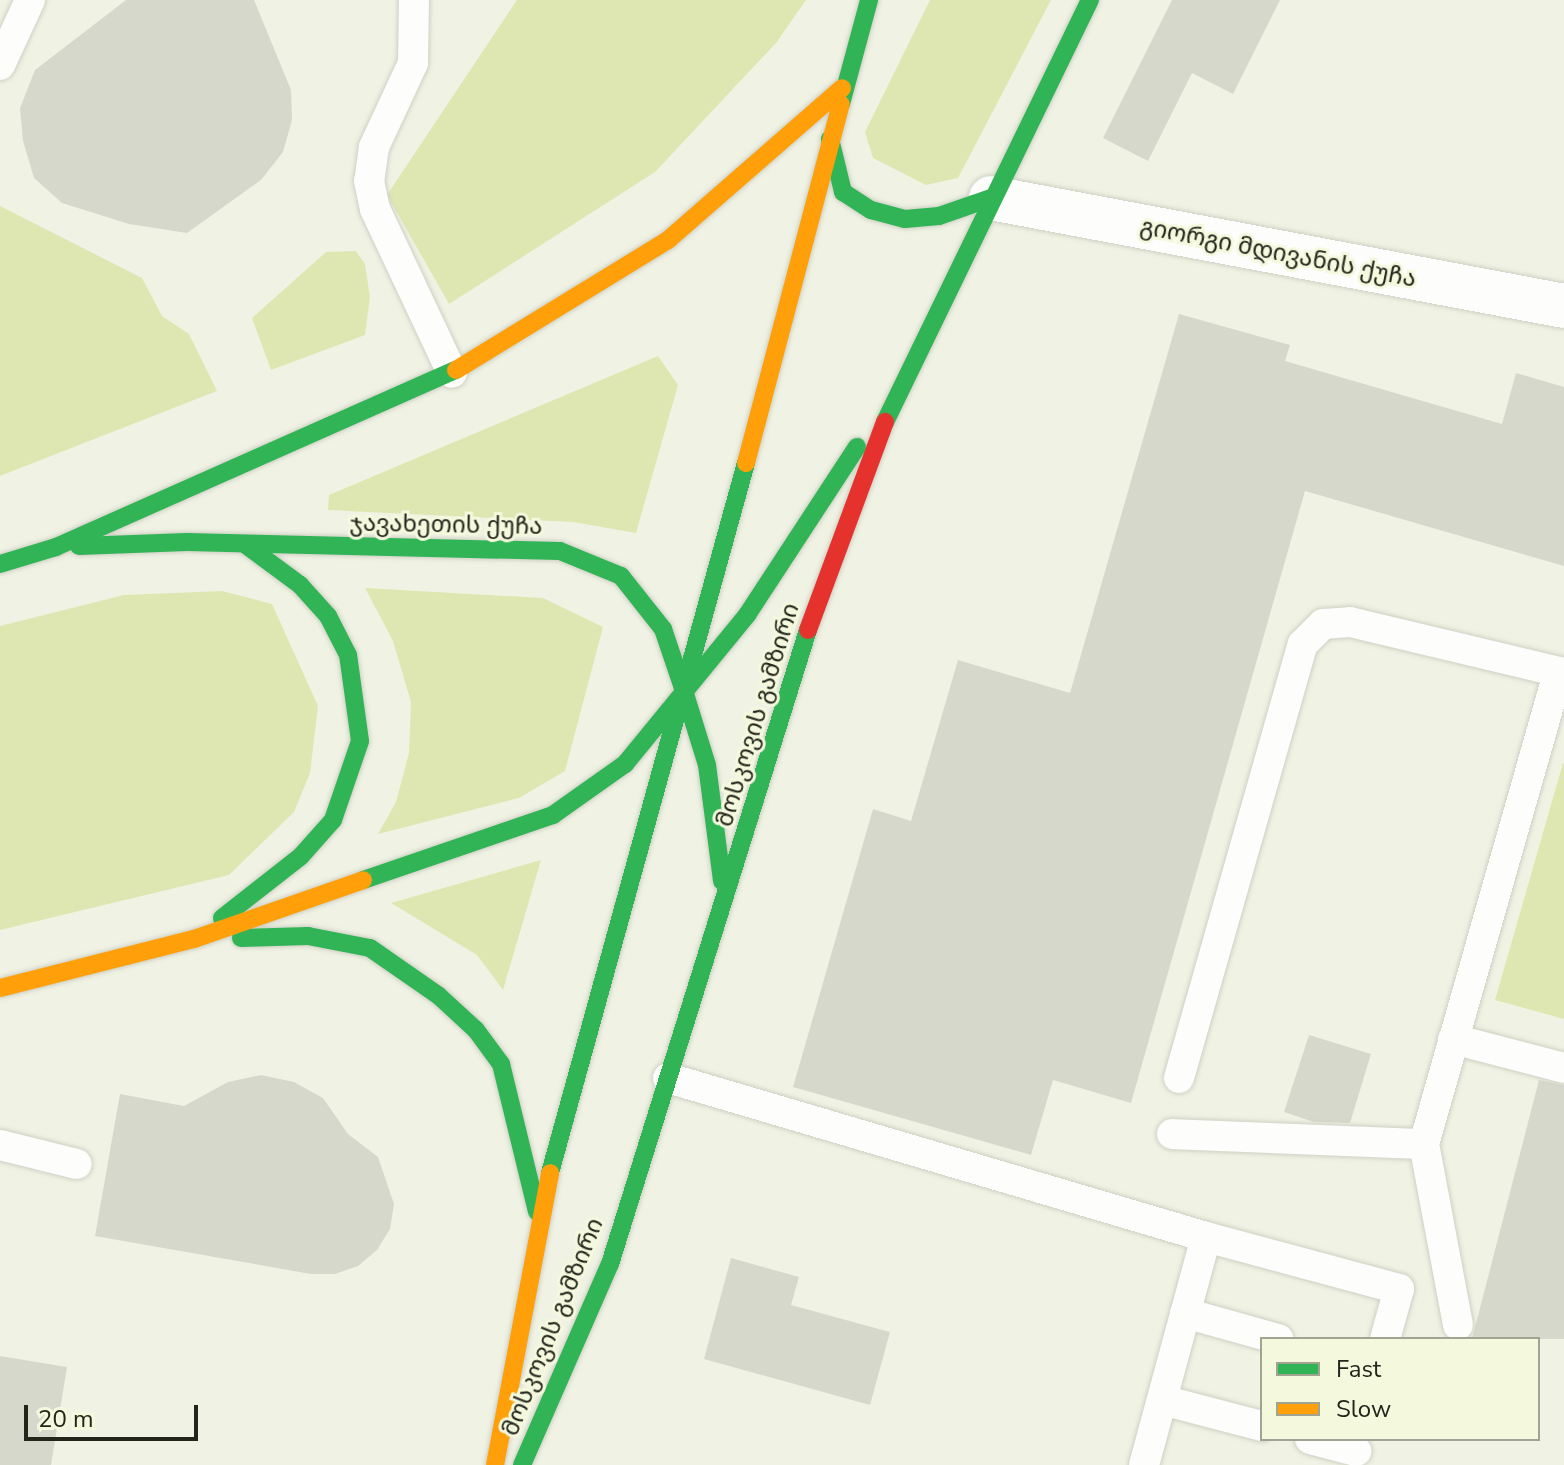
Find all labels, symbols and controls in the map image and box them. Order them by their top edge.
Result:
street label: გიორგი მდივანის ქუჩა [1138,212,1418,294]
street label: ჯავახეთის ქუჩა [349,509,543,541]
street label: მოსკოვის გამზირი [710,600,806,830]
street label: მოსკოვის გამზირი [496,1214,610,1440]
legend [1260,1337,1540,1441]
text: Fast [1336,1353,1381,1385]
scale bar [28,1389,202,1439]
text: Slow [1336,1393,1391,1425]
text: 20 m [38,1403,94,1435]

